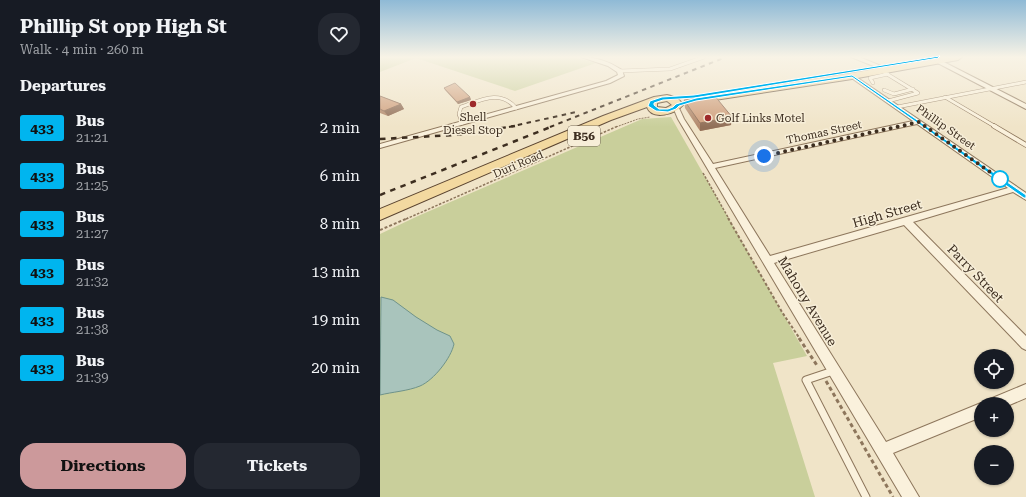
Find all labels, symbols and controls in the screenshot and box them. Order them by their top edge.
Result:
button: heart [318,13,360,55]
text: Phillip St opp High St [20,15,227,38]
text: Walk · 4 min · 260 m [20,42,144,57]
text: Departures [20,77,106,95]
marker: Shell Diesel Stop [468,99,478,109]
street label: Phillip Street [914,102,978,153]
place label: Shell Diesel Stop [443,111,503,137]
text: Bus [76,112,104,130]
place label: Golf Links Motel [716,112,805,125]
marker: Golf Links Motel [703,113,713,123]
street label: Thomas Street [785,118,863,147]
text: 2 min [320,119,360,137]
text: 433 [30,120,54,136]
road number: B56 [568,126,600,146]
text: 21:21 [76,130,108,145]
your location [754,146,774,166]
street label: Duri Road [491,148,545,181]
text: Bus [76,160,104,178]
text: 6 min [320,167,360,185]
text: 433 [30,168,54,184]
unlabelled marker [991,170,1009,188]
text: 21:25 [76,178,108,193]
street label: High Street [851,196,924,231]
text: Bus [76,208,104,226]
text: 8 min [320,215,360,233]
text: 433 [30,216,54,232]
text: 21:27 [76,226,108,241]
street label: Parry Street [944,241,1007,305]
street label: Mahony Avenue [775,254,840,349]
text: Bus [76,256,104,274]
text: 13 min [311,263,360,281]
text: 433 [30,264,54,280]
text: 21:32 [76,274,108,289]
text: Bus [76,304,104,322]
text: 19 min [311,311,360,329]
text: 433 [30,312,54,328]
text: 21:38 [76,322,108,337]
map controls [974,349,1014,485]
button: locate [974,349,1014,389]
text: Bus [76,352,104,370]
text: 20 min [311,359,360,377]
text: 433 [30,360,54,376]
text: 21:39 [76,370,108,385]
button: + [974,397,1014,437]
button: Directions [20,443,186,489]
button: Tickets [194,443,360,489]
button: − [974,445,1014,485]

